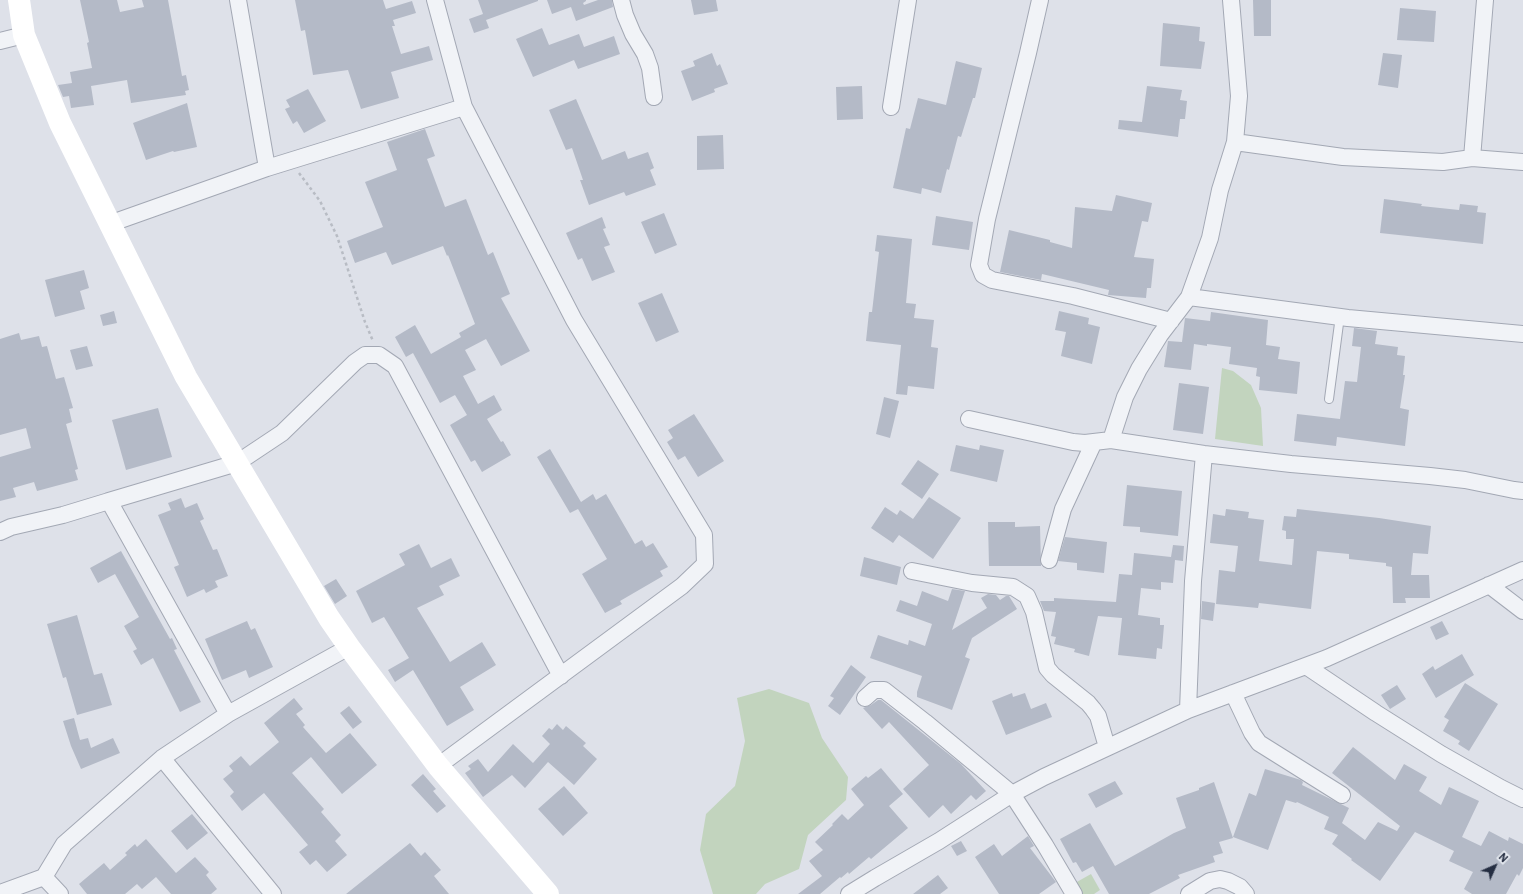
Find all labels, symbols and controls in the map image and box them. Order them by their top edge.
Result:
north arrow [1475,846,1515,886]
text: N [1496,850,1511,865]

